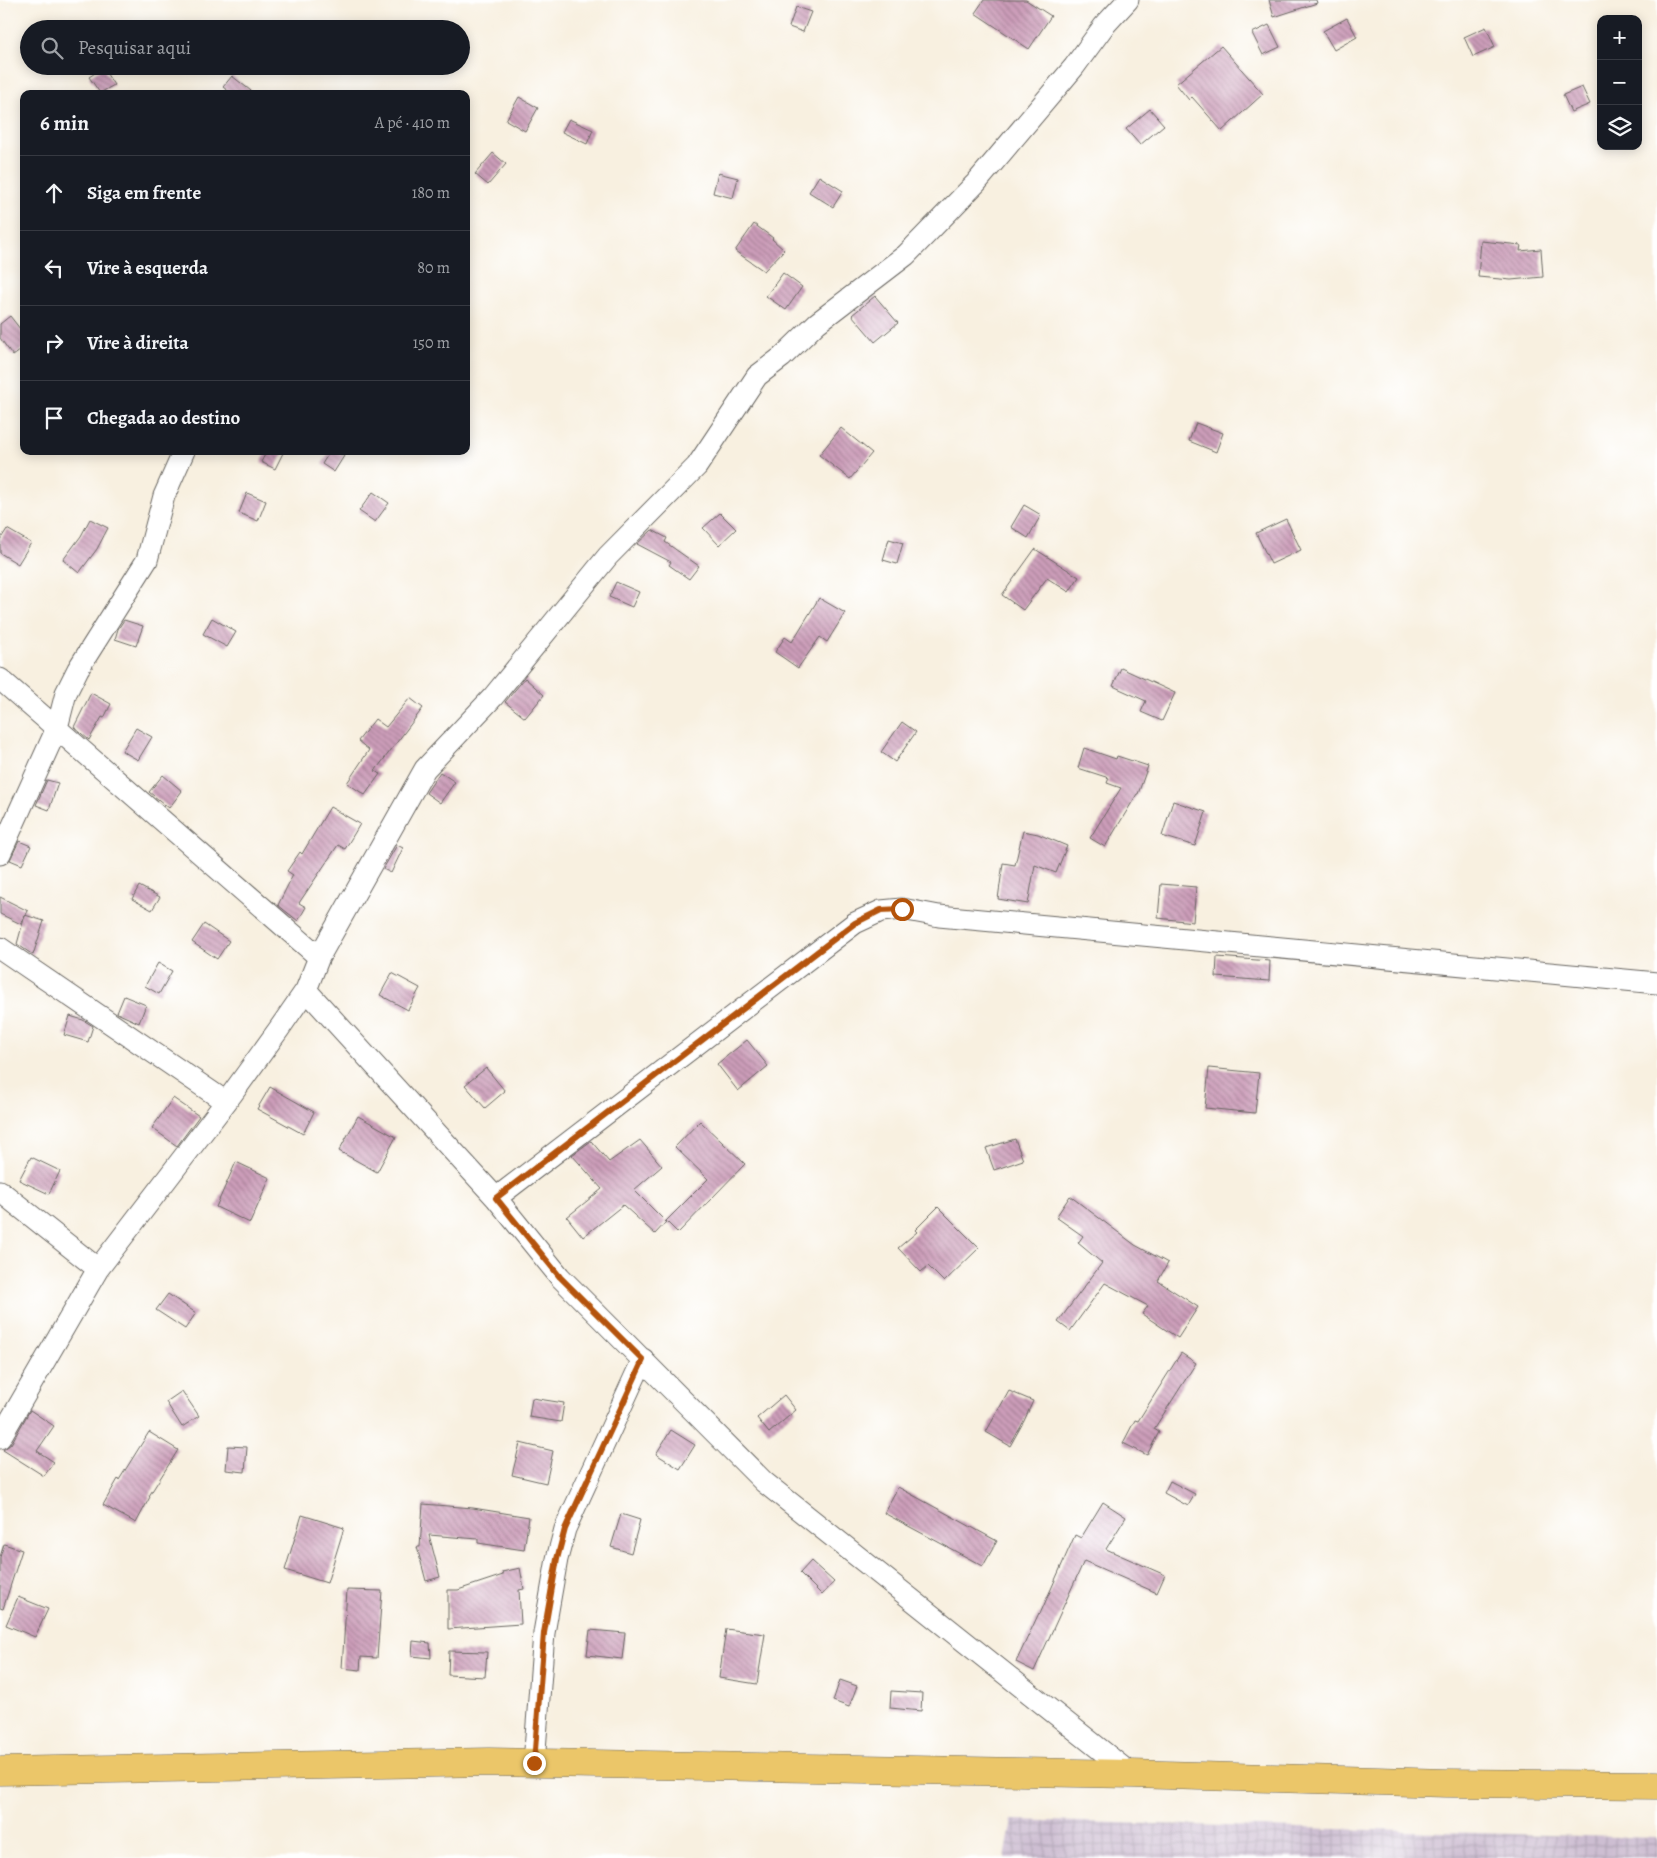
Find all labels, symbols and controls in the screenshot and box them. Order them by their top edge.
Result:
map controls [1597,15,1642,150]
button: + [1597,15,1642,60]
search box [20,20,470,75]
icon: search [38,34,66,62]
text: Pesquisar aqui [78,35,191,61]
button: − [1597,60,1642,105]
button: layers [1597,105,1642,150]
text: 6 min [40,109,89,137]
text: A pé · 410 m [375,112,450,134]
icon: ahead [40,179,68,207]
text: Siga em frente [87,180,201,206]
text: 180 m [412,182,450,204]
icon: left [40,254,68,282]
text: Vire à esquerda [87,255,208,281]
text: 80 m [417,257,450,279]
icon: right [40,329,68,357]
text: Vire à direita [87,330,189,356]
text: 150 m [413,332,450,354]
icon: arrive [40,404,68,432]
text: Chegada ao destino [87,405,240,431]
route start [891,898,914,921]
route end [523,1752,546,1775]

